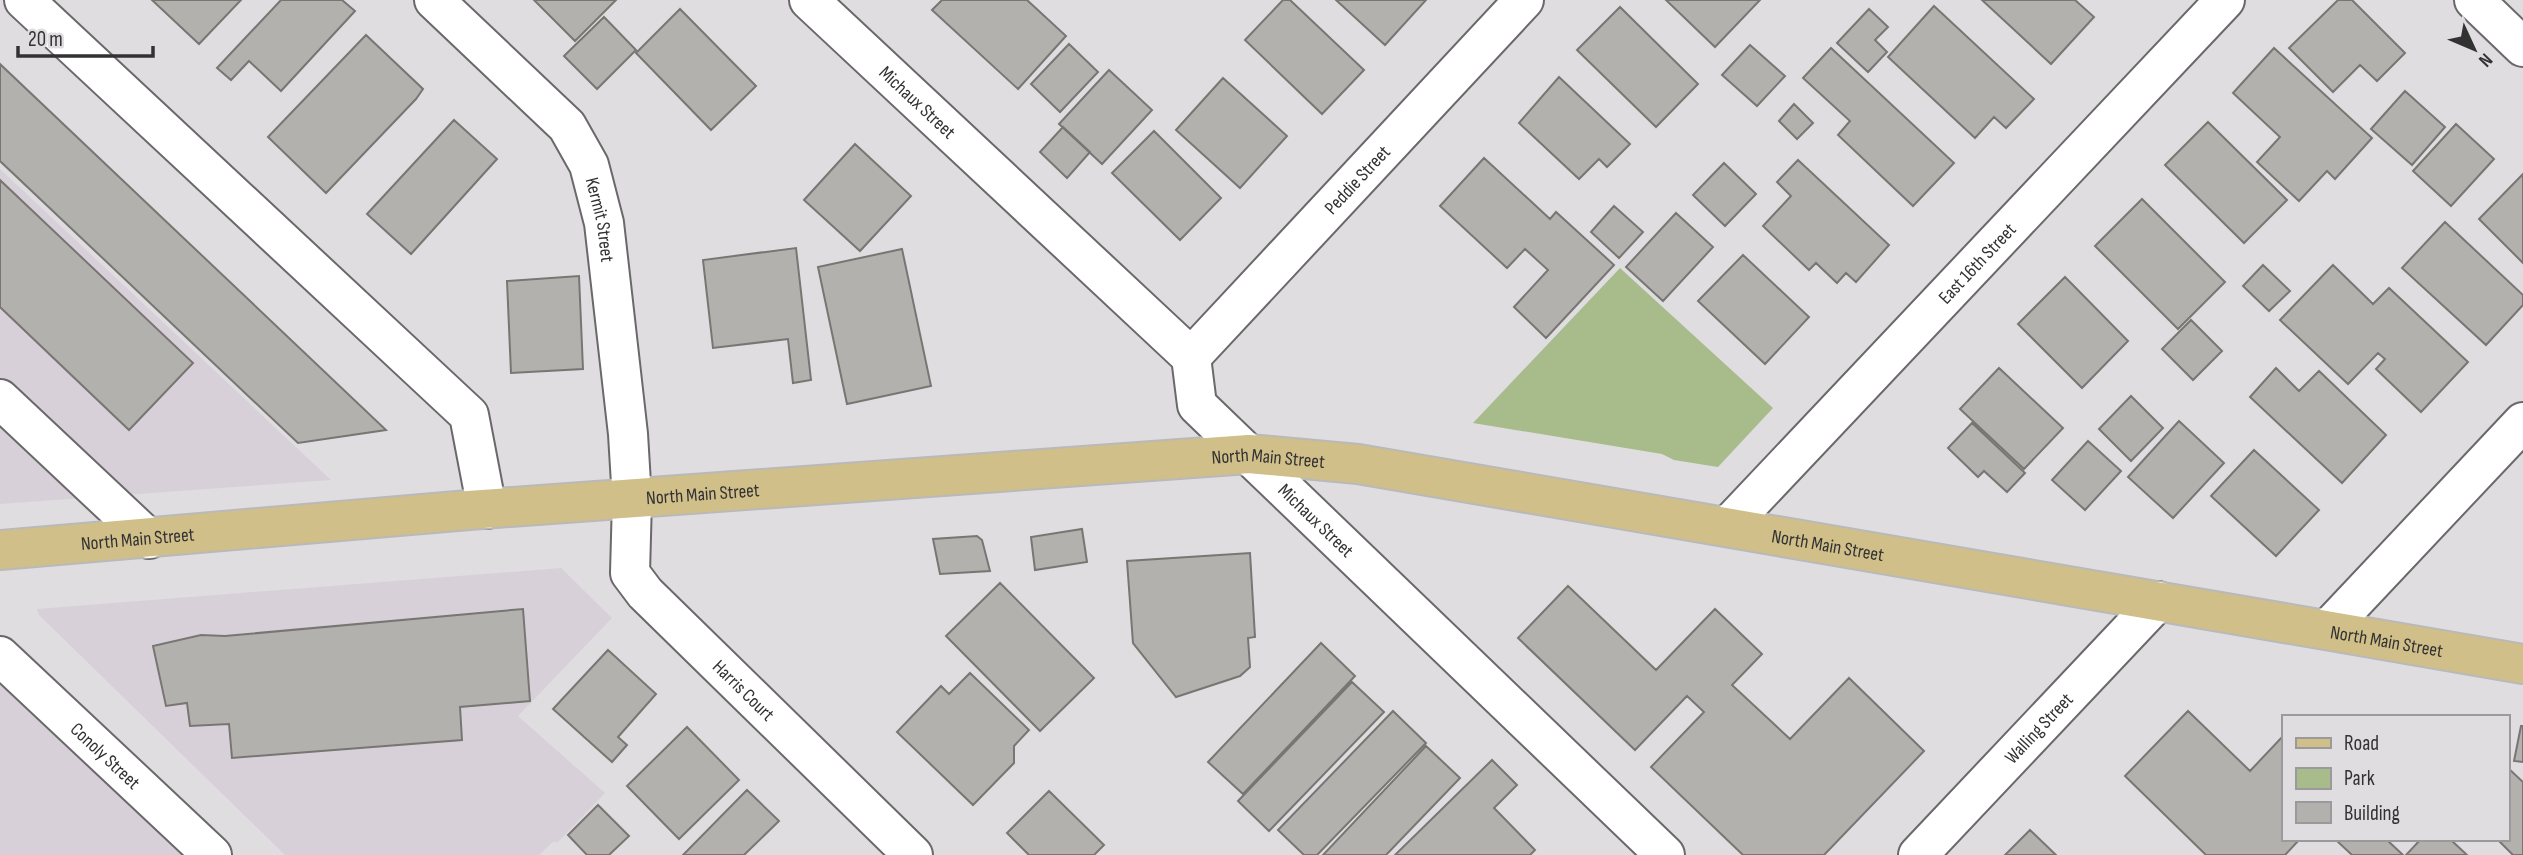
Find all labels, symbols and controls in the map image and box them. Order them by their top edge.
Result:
scale bar [18,14,152,58]
north arrow [2439,14,2509,84]
text: 20 m [28,27,63,52]
text: N [2473,48,2497,71]
street label: Michaux Street [874,62,960,144]
street label: Peddie Street [1320,141,1396,220]
street label: Kermit Street [580,175,618,264]
street label: East 16th Street [1934,219,2021,309]
street label: North Main Street [1211,444,1326,474]
street label: North Main Street [645,479,761,510]
street label: Michaux Street [1273,479,1358,563]
street label: North Main Street [80,523,195,556]
street label: North Main Street [1770,525,1886,567]
street label: North Main Street [2329,621,2445,663]
street label: Harris Court [707,656,779,726]
street label: Walling Street [2000,688,2078,769]
legend [2282,715,2509,841]
street label: Conoly Street [65,718,144,795]
text: Road [2344,731,2379,756]
text: Park [2344,766,2375,791]
text: Building [2344,801,2400,826]

